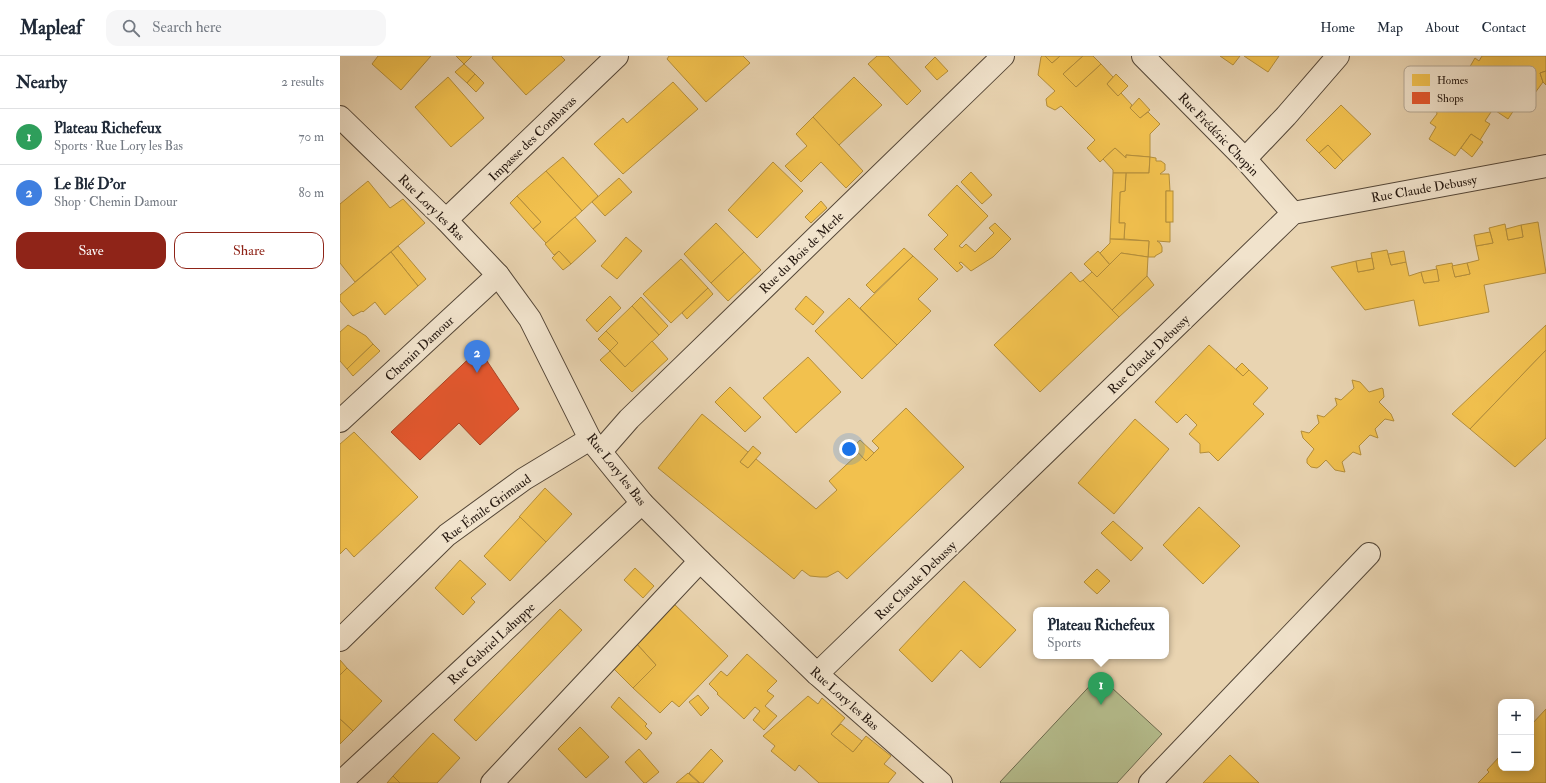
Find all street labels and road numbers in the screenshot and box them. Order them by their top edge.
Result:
street label: Rue Frédéric Chopin [1174,90,1262,181]
street label: Impasse des Combavas [485,92,581,185]
street label: Rue Lory les Bas [394,171,468,245]
street label: Rue Claude Debussy [1370,172,1479,207]
street label: Rue du Bois de Merle [756,208,848,297]
street label: Rue Claude Debussy [1105,312,1194,398]
street label: Chemin Damour [382,313,458,385]
street label: Rue Lory les Bas [582,430,650,510]
street label: Rue Émile Grimaud [438,470,535,546]
street label: Rue Claude Debussy [872,538,961,624]
street label: Rue Gabriel Lahuppe [445,599,540,689]
street label: Rue Lory les Bas [806,664,883,735]

